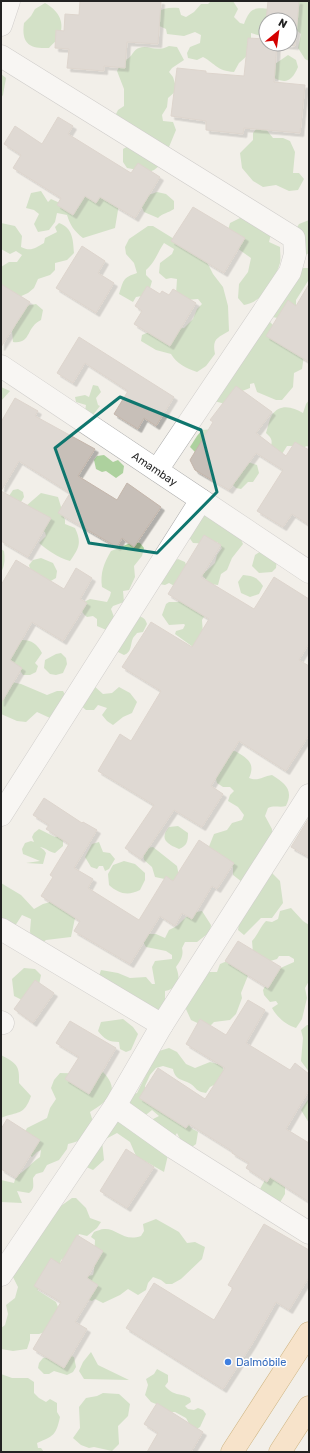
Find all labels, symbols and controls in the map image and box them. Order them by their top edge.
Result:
north arrow [258,12,298,52]
text: N [276,16,289,31]
street label: Amambay [129,450,180,489]
place label: Dalmóbile [236,1356,286,1369]
marker: Dalmóbile [223,1357,233,1367]

